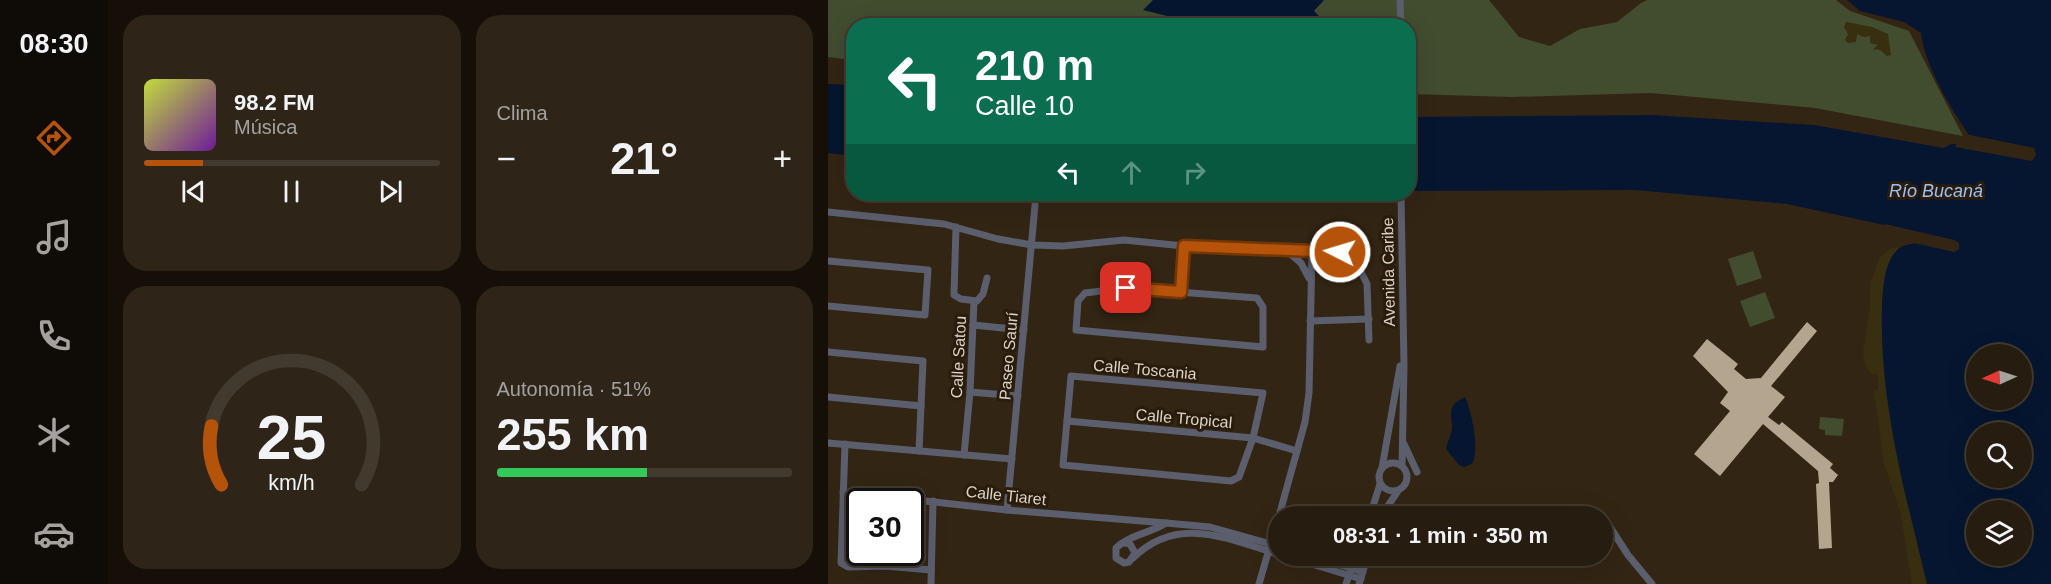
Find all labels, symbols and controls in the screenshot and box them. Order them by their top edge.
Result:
text: 08:30 [19,29,89,59]
icon: left [876,42,954,120]
text: 210 m [975,42,1094,89]
text: 98.2 FM [234,90,315,115]
text: Calle 10 [975,91,1074,121]
text: Clima [497,102,548,124]
text: Música [234,116,297,138]
icon: directions [33,117,75,159]
text: 21° [610,133,678,184]
text: − [497,140,516,177]
text: + [773,140,792,177]
icon: left [1052,156,1085,189]
icon: ahead [1115,156,1148,189]
icon: right [1178,156,1211,189]
icon: previous [177,175,210,208]
icon: pause [275,175,308,208]
icon: next [374,175,407,208]
water label: Río Bucaná [1889,181,1983,201]
icon: music [33,216,75,258]
street label: Avenida Caribe [1379,217,1398,327]
position arrow [1308,220,1372,284]
pin [1100,262,1151,313]
icon: arrive [1109,271,1142,304]
street label: Paseo Saurí [996,311,1021,401]
icon: phone [33,315,75,357]
street label: Calle Satou [948,315,969,399]
north arrow [1966,344,2032,410]
map controls [1966,344,2032,566]
street label: Calle Toscania [1093,357,1197,382]
text: Autonomía · 51% [497,378,651,400]
text: 25 [257,403,326,472]
street label: Calle Tropical [1135,406,1233,431]
text: 255 km [497,409,649,460]
icon: climate [33,414,75,456]
button: search [1966,422,2032,488]
text: km/h [269,471,315,495]
street label: Calle Tiaret [965,483,1048,508]
speed limit sign: 30 [846,488,924,566]
button: layers [1966,500,2032,566]
icon: car [33,513,75,555]
text: 08:31 · 1 min · 350 m [1333,523,1548,548]

